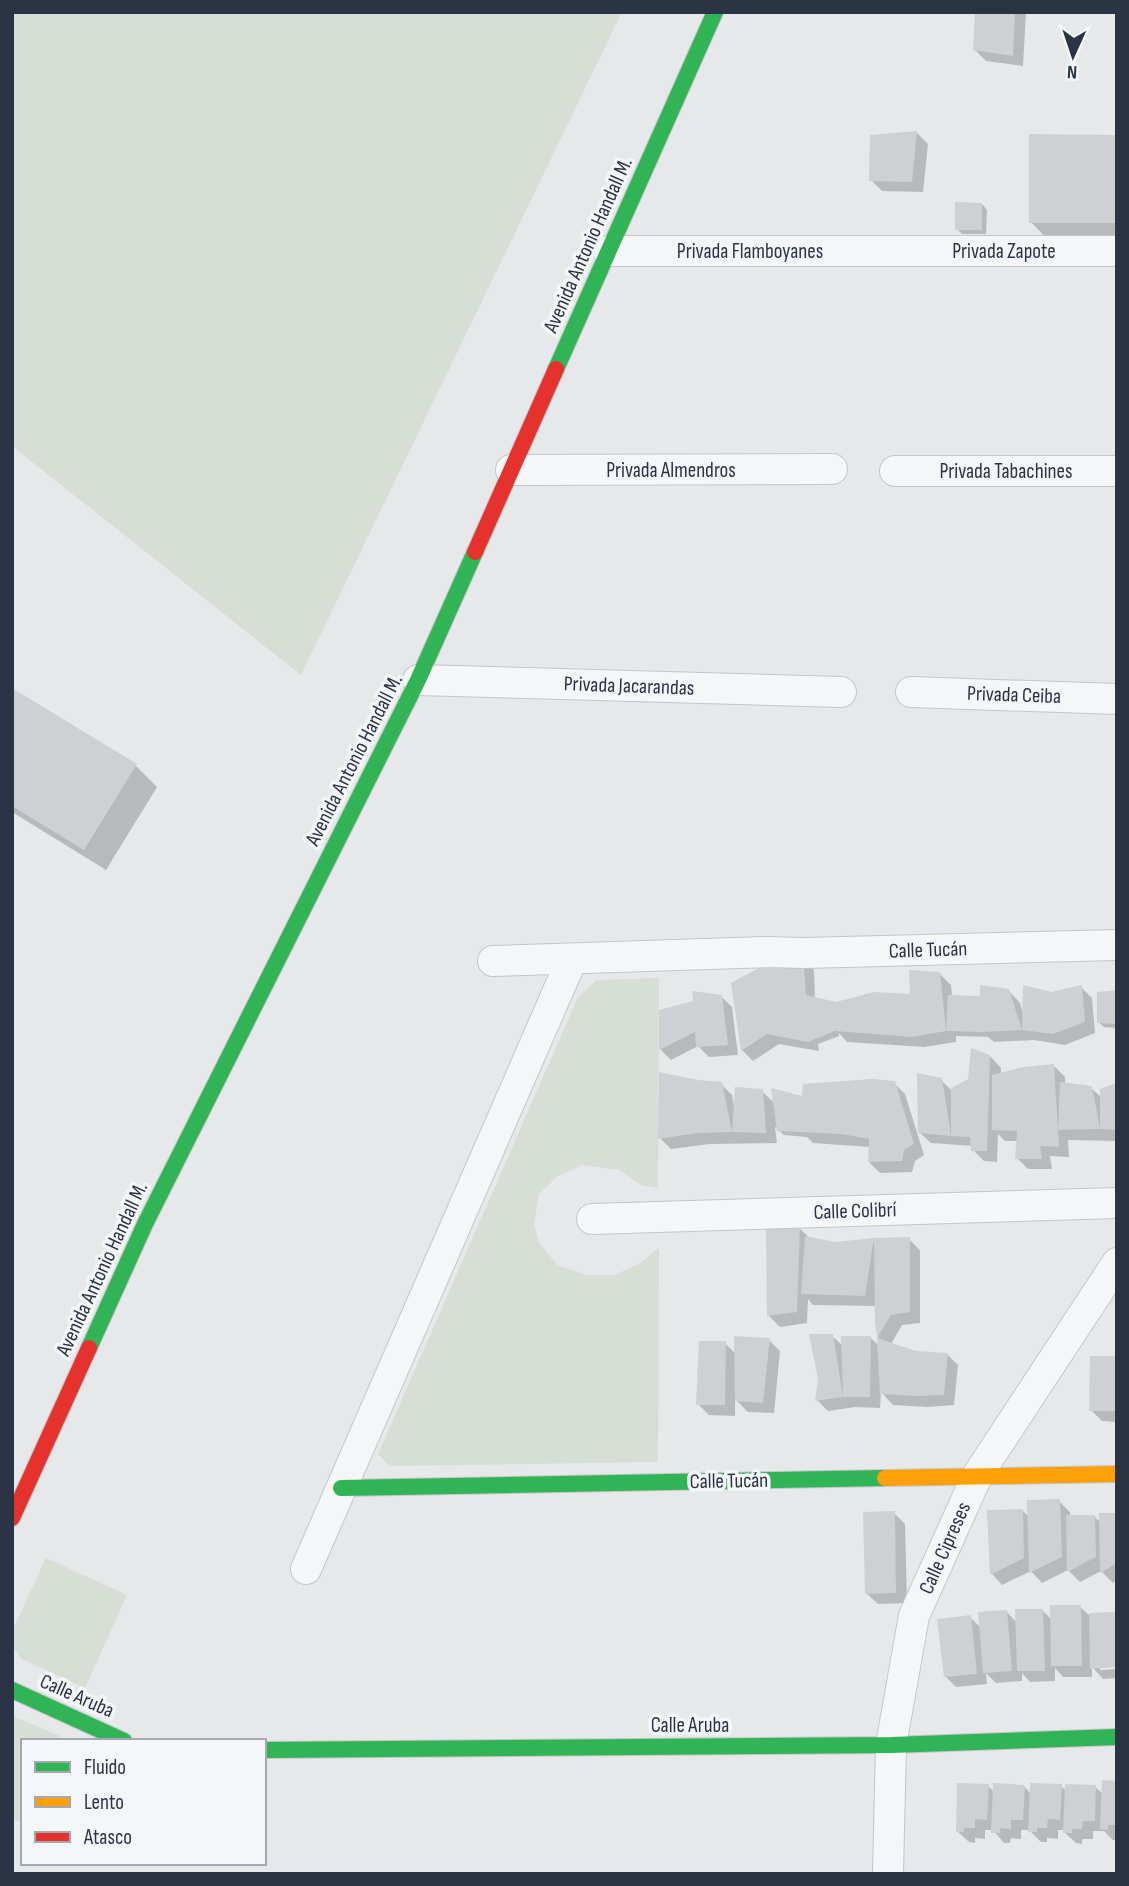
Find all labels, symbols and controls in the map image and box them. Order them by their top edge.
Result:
north arrow [1038,21,1108,91]
text: N [1067,60,1078,83]
street label: Avenida Antonio Handall M. [538,154,638,337]
street label: Privada Flamboyanes [677,239,823,264]
street label: Privada Zapote [952,239,1056,264]
street label: Privada Almendros [606,458,736,483]
street label: Privada Tabachines [939,459,1073,484]
street label: Avenida Antonio Handall M. [300,670,408,851]
street label: Privada Jacarandas [563,671,695,701]
street label: Privada Ceiba [967,681,1061,709]
street label: Calle Tucán [888,936,968,964]
street label: Avenida Antonio Handall M. [50,1178,153,1361]
street label: Calle Colibrí [813,1197,897,1225]
street label: Calle Tucán [690,1468,768,1494]
street label: Calle Cipreses [914,1498,976,1598]
street label: Calle Aruba [36,1669,118,1723]
street label: Calle Aruba [651,1713,729,1738]
legend [21,1739,266,1865]
text: Fluido [84,1755,126,1780]
text: Lento [84,1790,124,1815]
text: Atasco [83,1825,132,1850]

